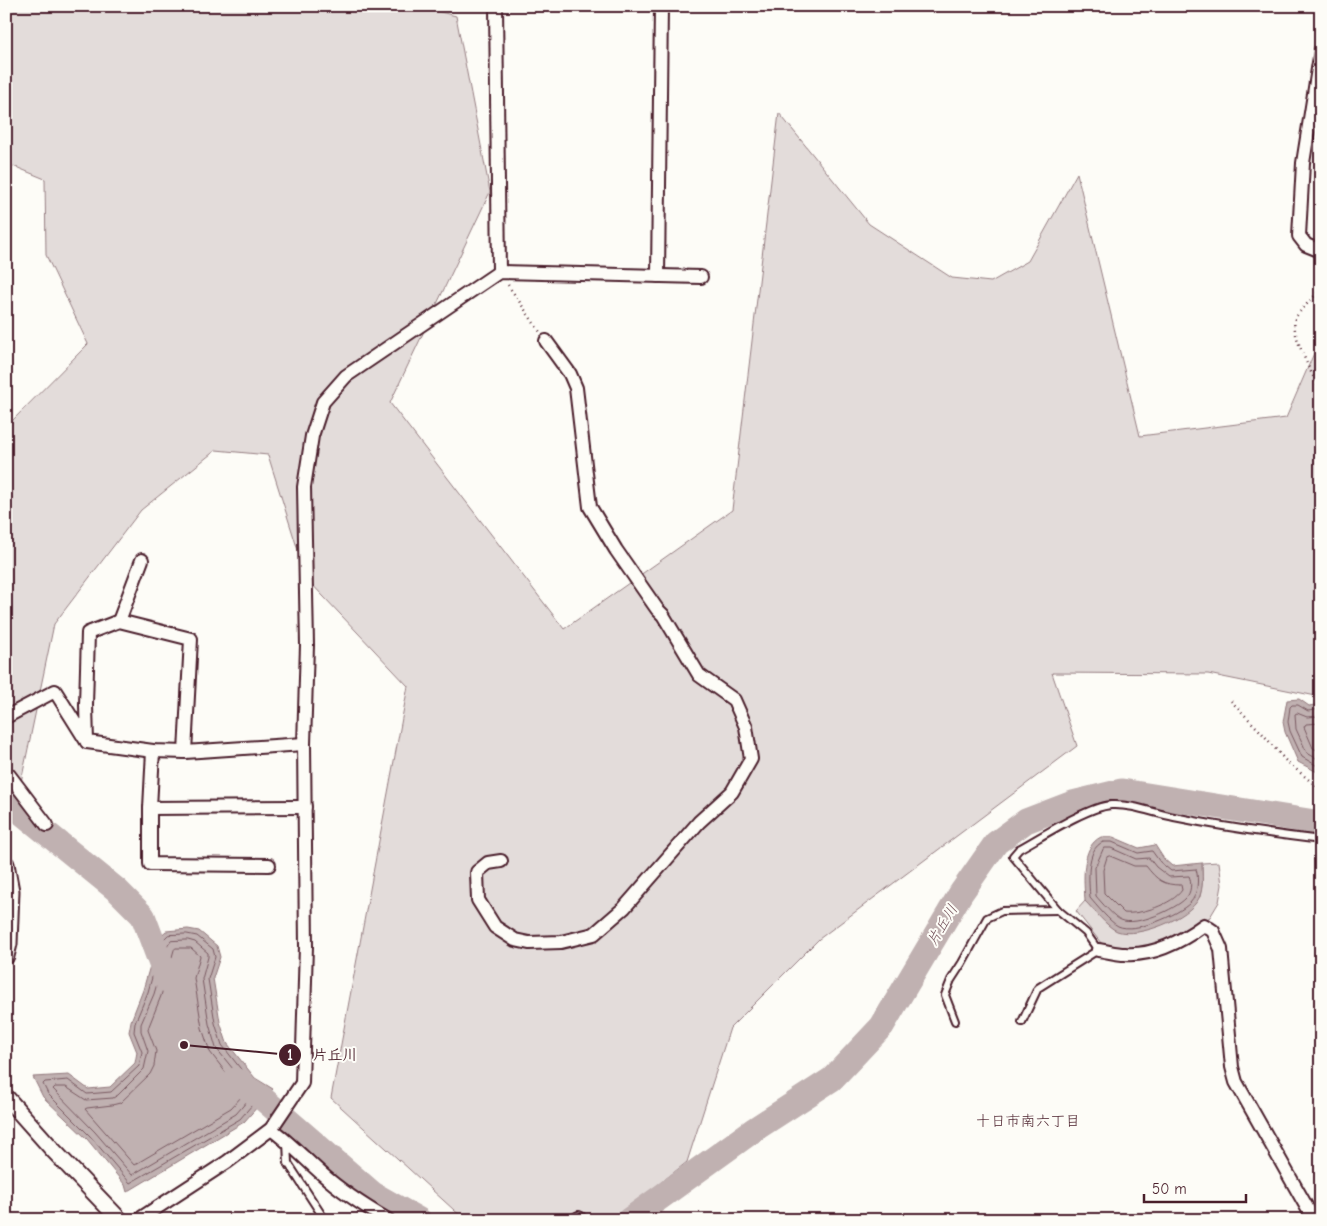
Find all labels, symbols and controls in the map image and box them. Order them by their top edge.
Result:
water label: 片丘川 [923,901,961,949]
callout: 片丘川 [278,1040,368,1070]
text: 1 [287,1046,293,1064]
text: 片丘川 [312,1046,358,1064]
district label: 十日市南六丁目 [975,1112,1081,1130]
scale bar [1144,1171,1247,1203]
text: 50 m [1152,1180,1187,1198]

